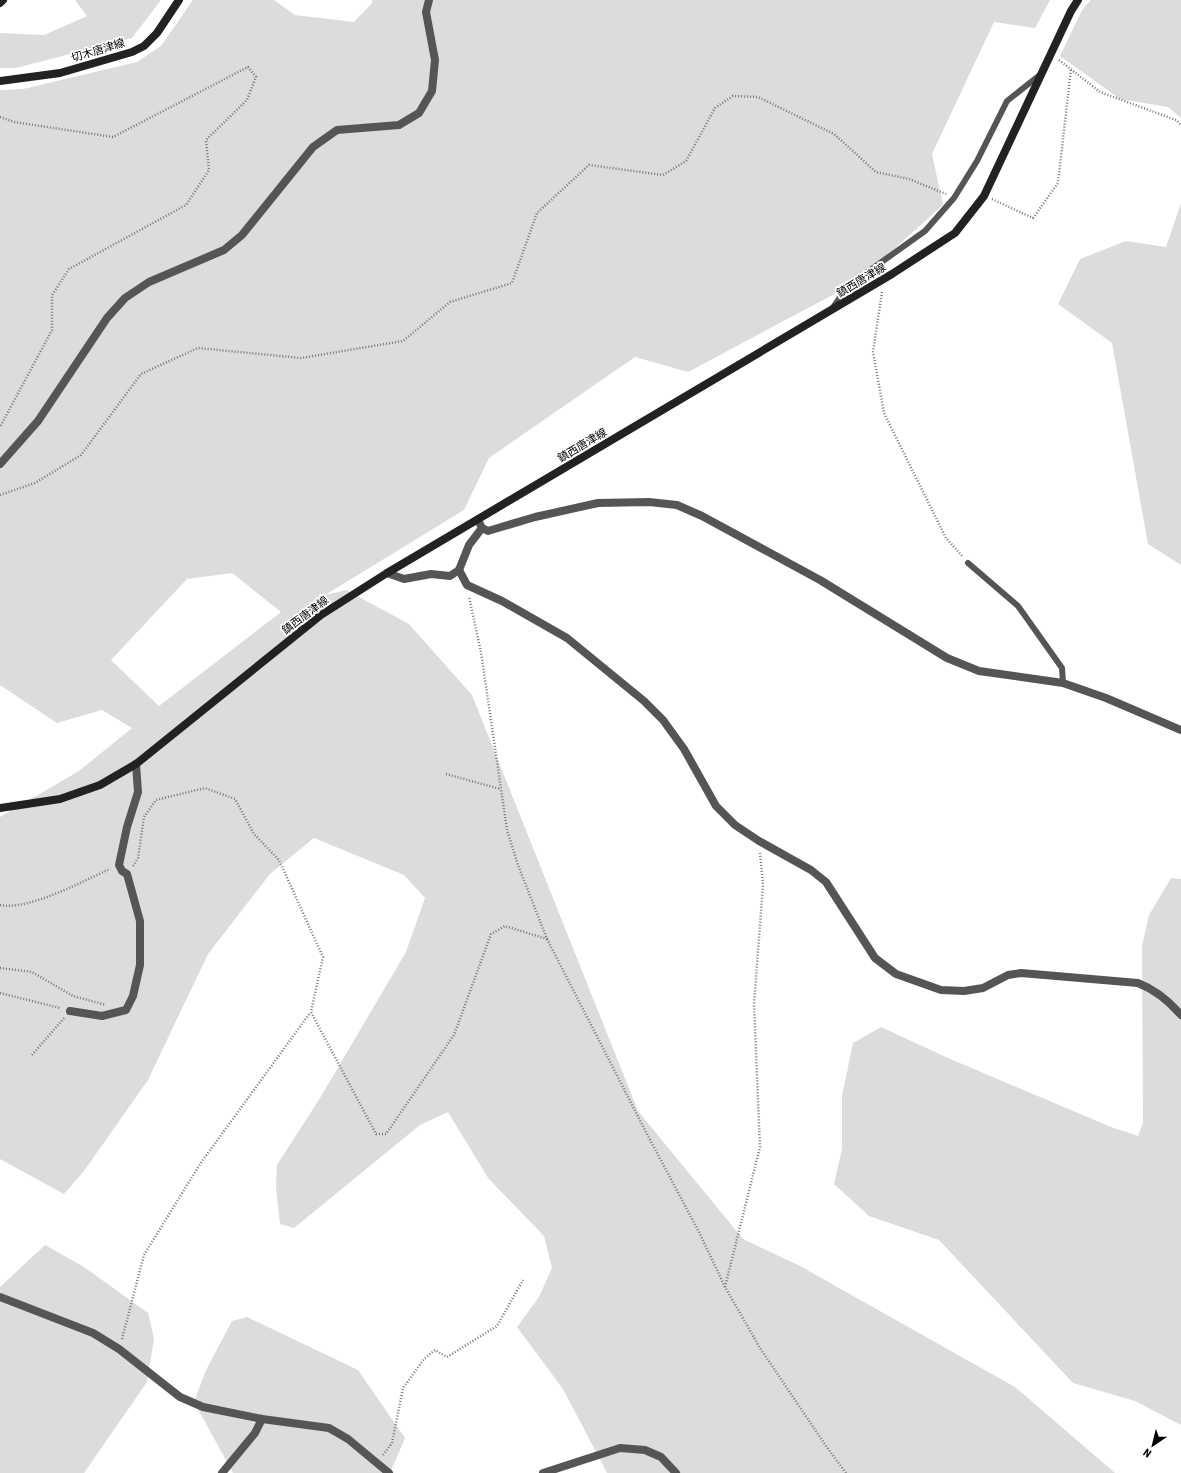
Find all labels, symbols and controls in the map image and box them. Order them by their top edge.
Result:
street label: 切木唐津線 [70,36,126,65]
street label: 鎮西唐津線 [834,261,888,300]
street label: 鎮西唐津線 [555,426,609,465]
street label: 鎮西唐津線 [279,594,331,637]
north arrow [1133,1425,1173,1465]
text: N [1141,1445,1154,1460]

